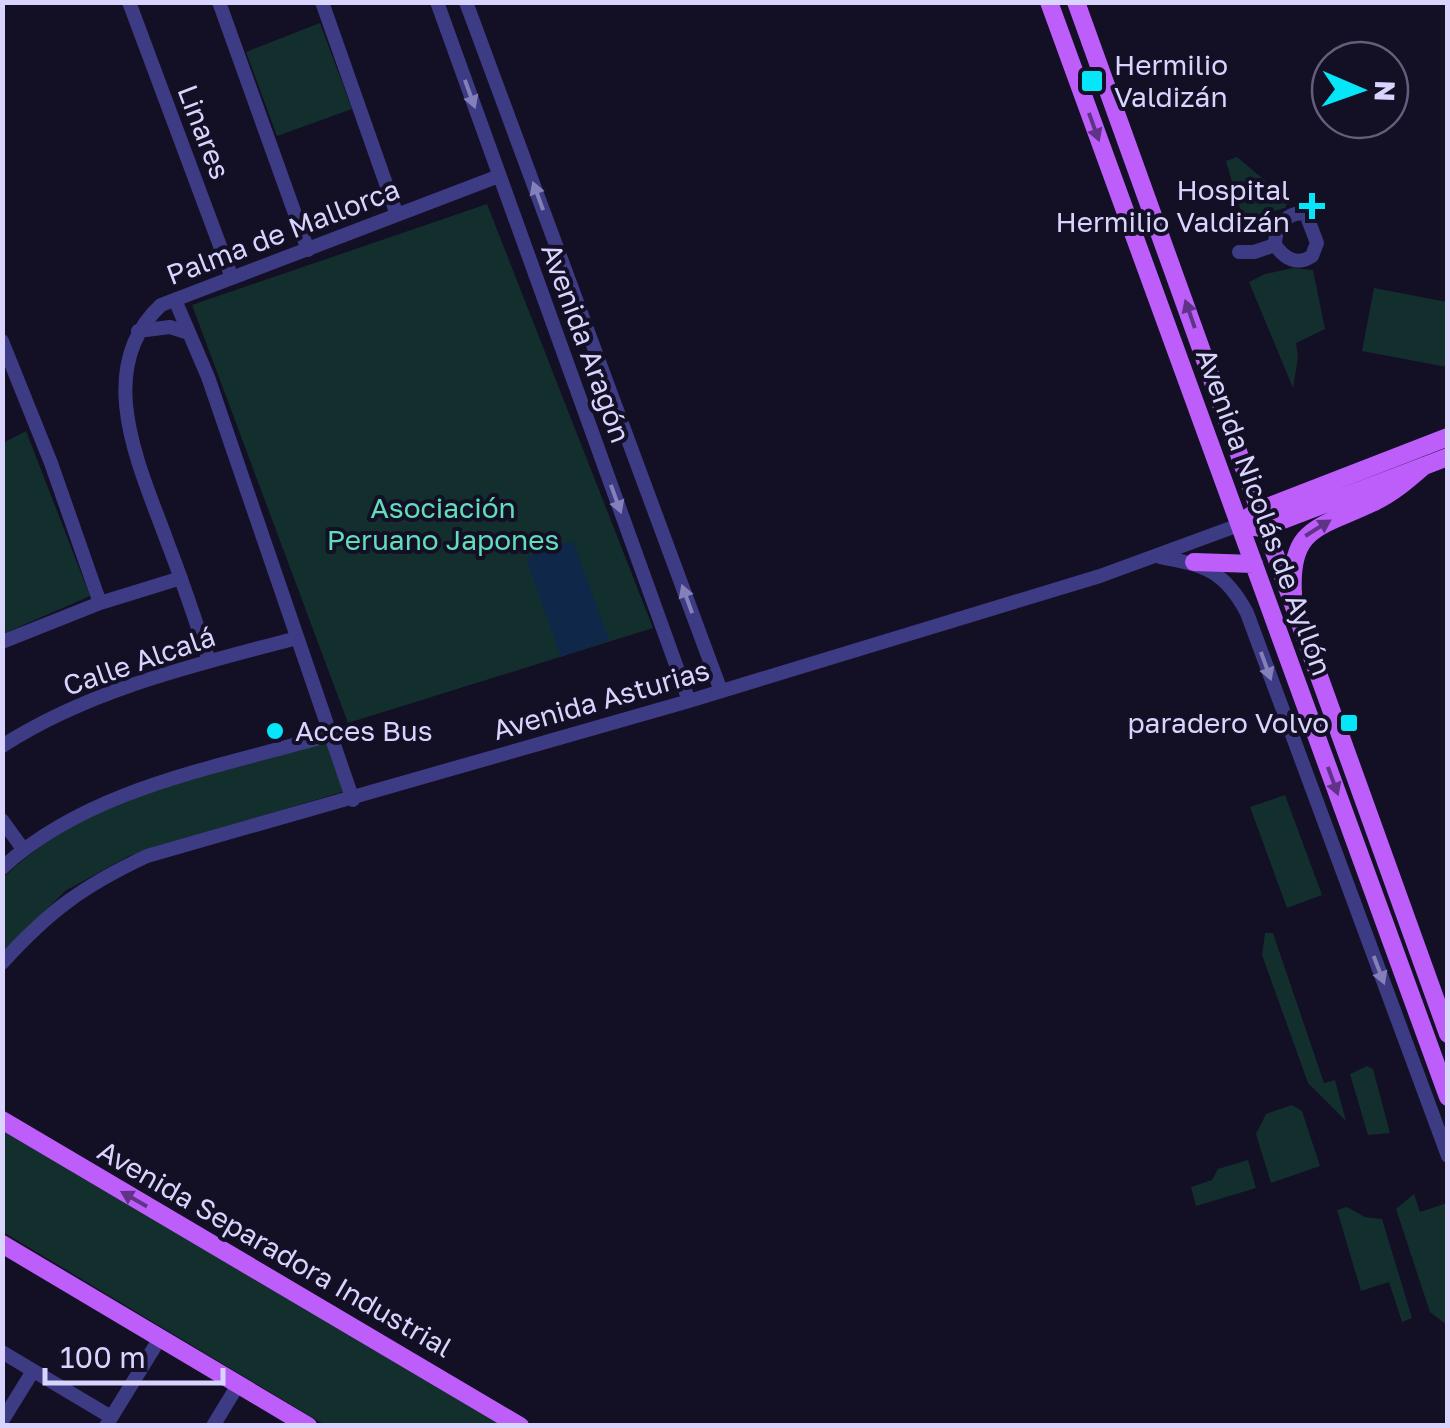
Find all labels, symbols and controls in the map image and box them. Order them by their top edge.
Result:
north arrow [1310,40,1410,140]
place label: Hermilio Valdizán [1114,48,1228,113]
marker: Hermilio Valdizán [1079,68,1105,94]
street label: Linares [171,80,237,184]
one-way arrow [463,80,478,110]
text: N [1369,80,1402,102]
one-way arrow [1087,113,1102,143]
street label: Palma de Mallorca [162,172,404,291]
place label: Hospital Hermilio Valdizán [1055,173,1290,238]
one-way arrow [530,181,545,211]
marker: Hospital Hermilio Valdizán [1299,193,1325,219]
street label: Avenida Aragón [535,239,638,447]
one-way arrow [1181,298,1196,328]
street label: Avenida Nicolás de Ayllón [1190,344,1339,680]
one-way arrow [609,484,624,514]
park label: Asociación Peruano Japones [327,491,559,556]
one-way arrow [1305,519,1332,538]
one-way arrow [679,584,694,614]
street label: Calle Alcalá [59,619,219,702]
one-way arrow [1259,651,1274,681]
street label: Avenida Asturias [489,653,713,746]
place label: paradero Volvo [1127,706,1329,739]
marker: paradero Volvo [1338,712,1360,734]
place label: Acces Bus [295,714,433,747]
marker: Acces Bus [264,720,286,742]
one-way arrow [1326,766,1341,796]
one-way arrow [1371,956,1387,986]
street label: Avenida Separadora Industrial [92,1133,458,1364]
one-way arrow [120,1190,148,1208]
scale bar [45,1323,222,1385]
text: 100 m [60,1339,146,1375]

